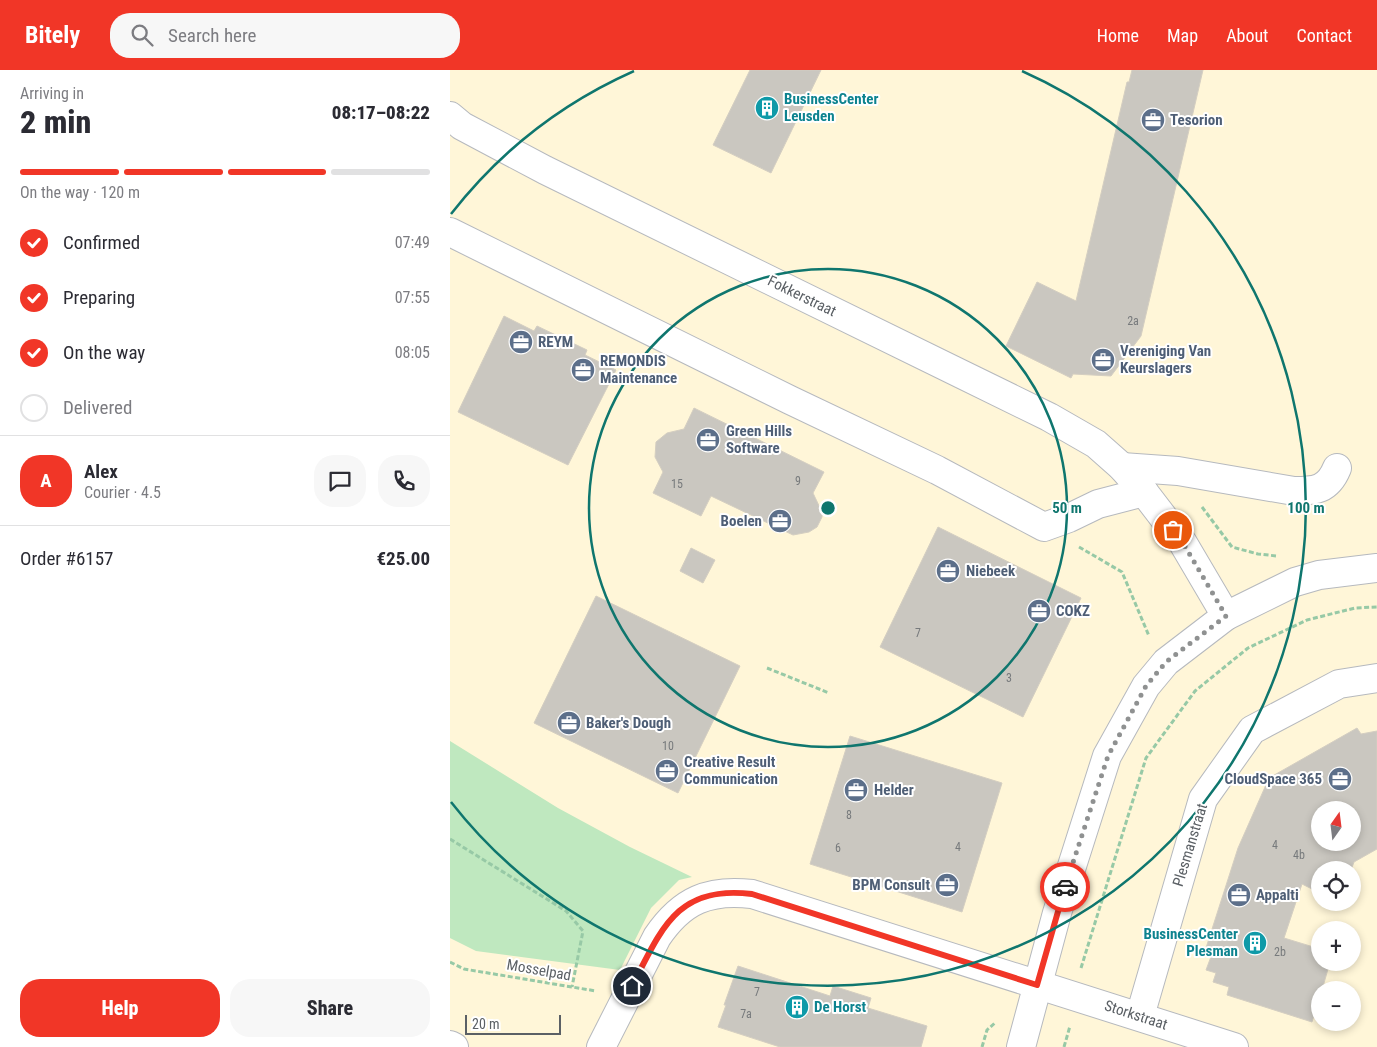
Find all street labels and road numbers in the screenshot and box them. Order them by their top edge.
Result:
street label: Fokkerstraat [765,272,839,320]
street label: Plesmanstraat [1169,801,1211,889]
street label: Mosselpad [505,955,573,985]
street label: Storkstraat [1102,996,1170,1034]

